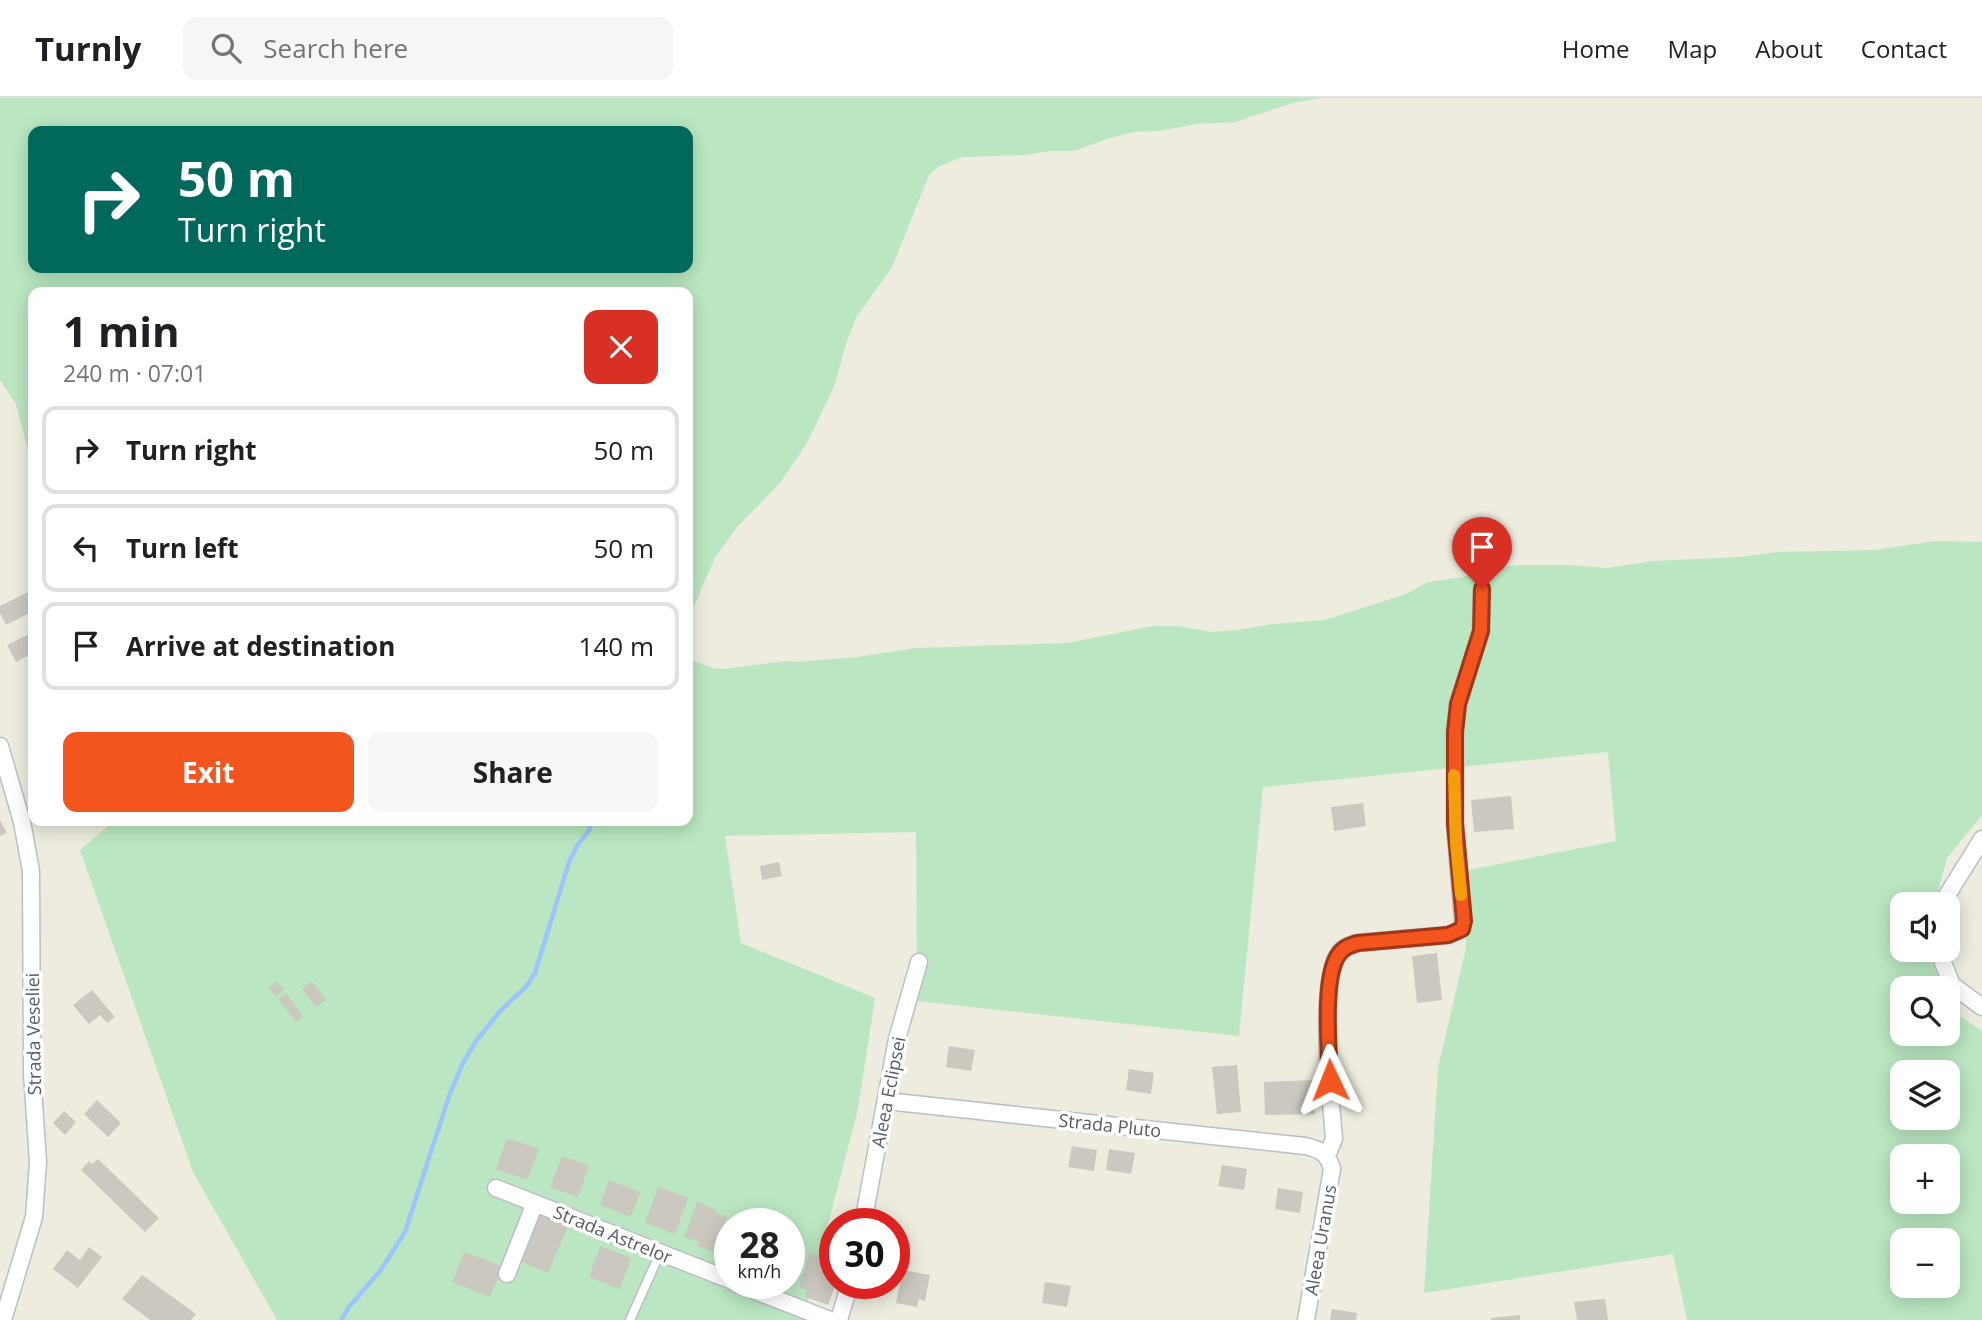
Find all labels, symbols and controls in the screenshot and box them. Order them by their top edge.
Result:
search box [183,17,673,80]
text: Turnly [35,26,141,71]
icon: search [207,29,245,67]
text: Search here [263,30,408,66]
text: Home [1562,32,1630,65]
text: Map [1668,32,1717,65]
text: About [1755,32,1823,65]
text: Contact [1861,32,1947,65]
text: 50 m [178,145,295,211]
icon: right [63,154,154,245]
text: Turn right [178,208,326,251]
text: 1 min [63,302,180,359]
button: close [584,310,658,384]
text: 240 m · 07:01 [63,357,206,389]
icon: right [67,431,105,469]
text: Turn right [126,432,257,468]
text: 50 m [593,432,654,468]
pin [1452,517,1512,589]
icon: arrive [1463,528,1501,566]
icon: left [67,529,105,567]
text: Turn left [126,530,238,566]
text: 50 m [593,530,654,566]
icon: arrive [67,627,105,665]
text: Arrive at destination [126,628,395,664]
text: 140 m [579,628,654,664]
button: Exit [63,732,354,812]
button: Share [368,732,658,812]
map controls [1890,892,1960,1298]
button: sound [1890,892,1960,962]
street label: Strada Veseliei [20,972,46,1096]
button: search [1890,976,1960,1046]
street label: Aleea Eclipsei [865,1034,911,1150]
position arrow [1293,1043,1367,1117]
button: layers [1890,1060,1960,1130]
street label: Strada Pluto [1058,1108,1162,1142]
button: + [1890,1144,1960,1214]
street label: Aleea Uranus [1298,1183,1342,1297]
street label: Strada Astrelor [550,1199,676,1269]
speed limit sign: 30 [819,1208,910,1299]
text: 28 [739,1221,780,1268]
button: − [1890,1228,1960,1298]
text: km/h [738,1259,781,1283]

